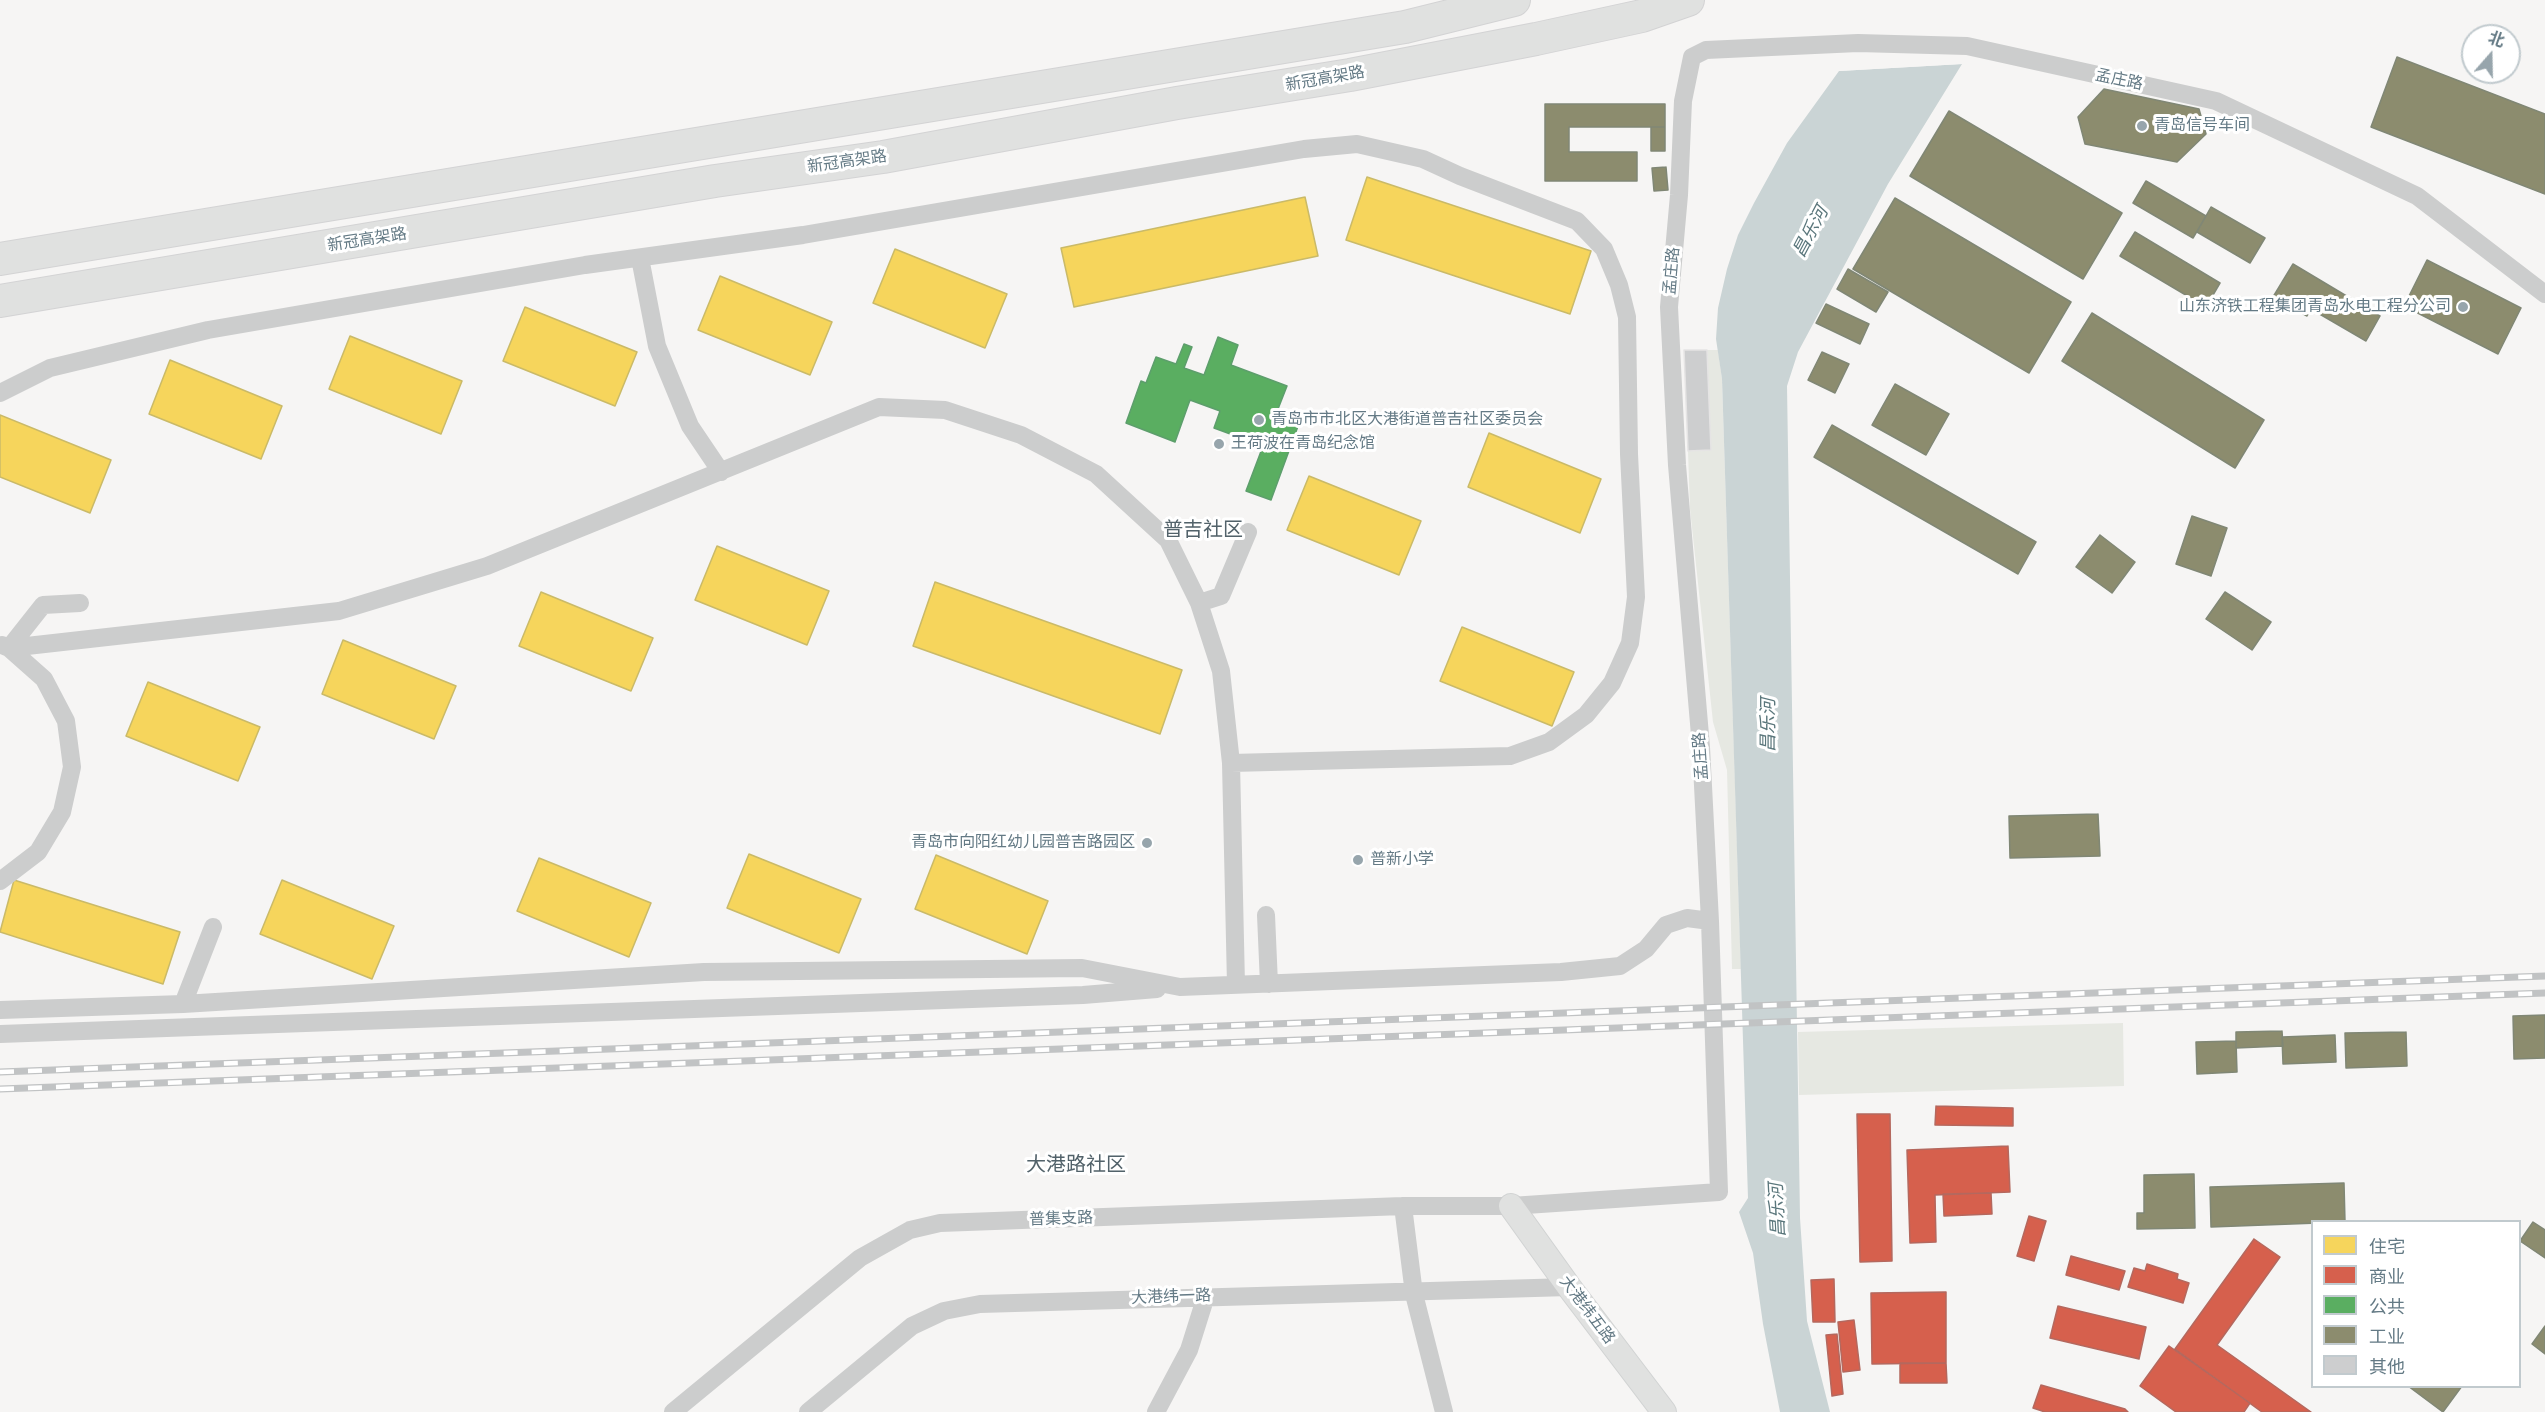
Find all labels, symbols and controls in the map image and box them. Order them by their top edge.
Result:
north arrow [2461,24,2521,84]
text: 北 [2485,26,2508,52]
street label: 新冠高架路 [1284,63,1366,95]
street label: 孟庄路 [2094,66,2144,94]
place label: 青岛信号车间 [2154,116,2250,136]
marker: 青岛信号车间 [2135,119,2149,133]
street label: 新冠高架路 [806,147,888,177]
water label: 昌乐河 [1789,203,1833,261]
street label: 新冠高架路 [326,224,408,256]
street label: 孟庄路 [1660,246,1684,296]
place label: 山东济铁工程集团青岛水电工程分公司 [2179,297,2451,317]
marker: 山东济铁工程集团青岛水电工程分公司 [2456,300,2470,314]
place label: 青岛市市北区大港街道普吉社区委员会 [1271,410,1543,430]
marker: 青岛市市北区大港街道普吉社区委员会 [1252,413,1266,427]
place label: 王荷波在青岛纪念馆 [1231,434,1375,454]
marker: 王荷波在青岛纪念馆 [1212,437,1226,451]
district label: 普吉社区 [1163,518,1243,542]
water label: 昌乐河 [1758,698,1780,752]
street label: 孟庄路 [1690,731,1712,781]
place label: 青岛市向阳红幼儿园普吉路园区 [911,833,1135,853]
marker: 青岛市向阳红幼儿园普吉路园区 [1140,836,1154,850]
place label: 普新小学 [1370,850,1434,870]
marker: 普新小学 [1351,853,1365,867]
district label: 大港路社区 [1026,1153,1126,1177]
water label: 昌乐河 [1766,1182,1790,1238]
street label: 普集支路 [1029,1208,1093,1230]
legend [2311,1220,2521,1388]
text: 住宅 [2369,1234,2405,1258]
text: 商业 [2369,1264,2405,1288]
street label: 大港纬五路 [1555,1272,1619,1348]
street label: 大港纬一路 [1131,1286,1211,1308]
text: 公共 [2369,1294,2405,1318]
text: 工业 [2369,1324,2405,1348]
text: 其他 [2369,1354,2405,1378]

